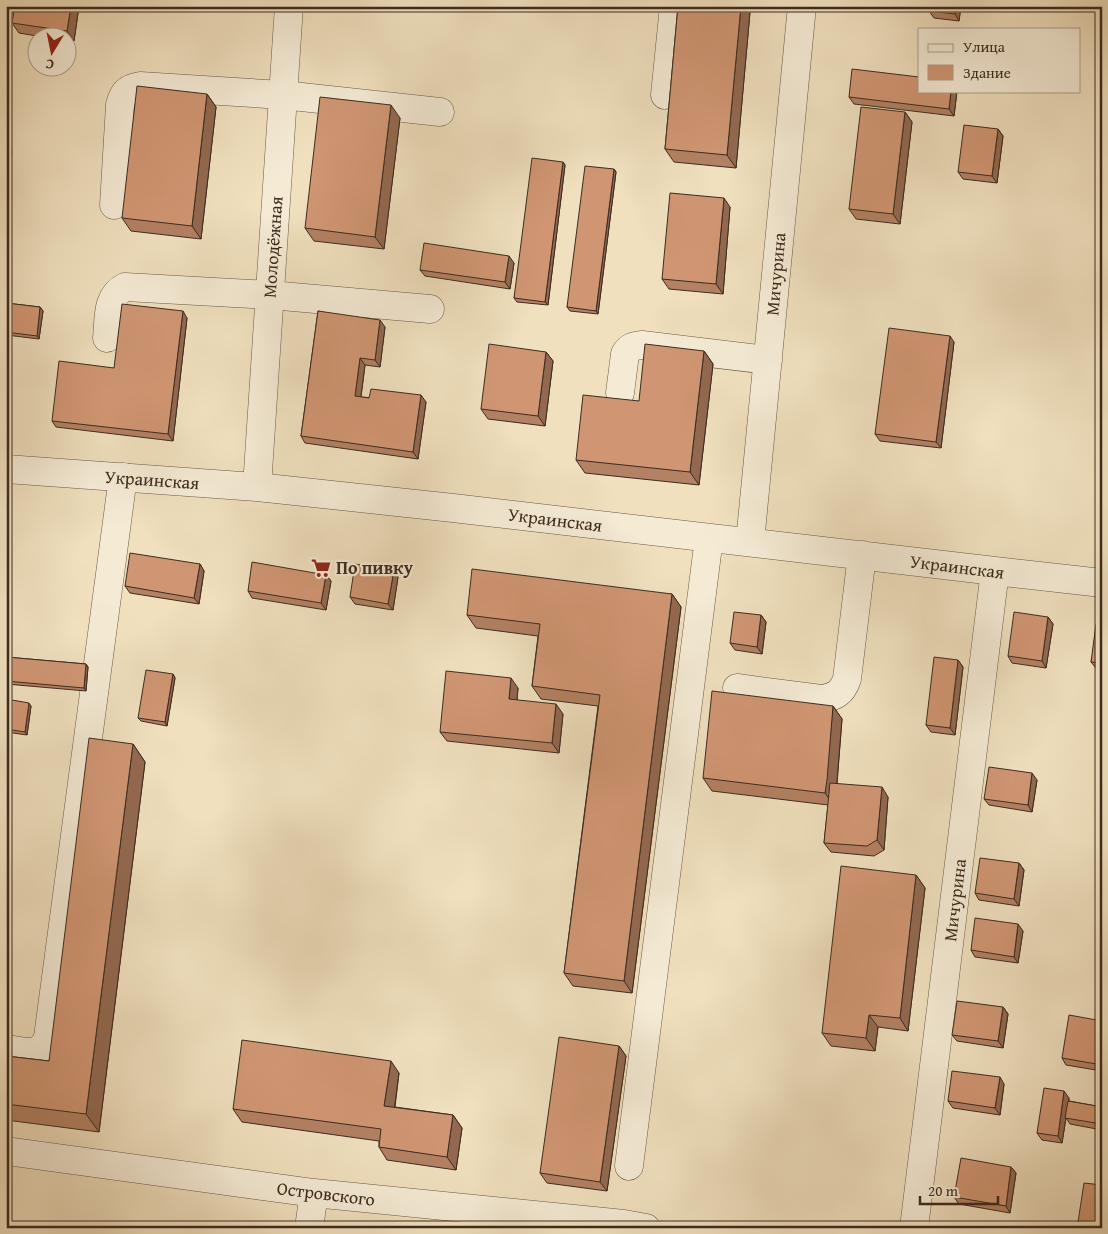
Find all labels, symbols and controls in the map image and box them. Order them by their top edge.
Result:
north arrow [28,28,78,78]
legend [918,28,1080,92]
text: Улица [963,36,1006,57]
text: С [44,54,55,75]
text: Здание [963,62,1011,83]
street label: Молодёжная [255,195,290,299]
street label: Мичурина [758,231,793,317]
street label: Украинская [104,463,200,496]
street label: Украинская [506,500,604,539]
street label: Украинская [908,547,1006,586]
place label: По пивку [336,554,413,581]
supermarket icon: По пивку [310,557,332,579]
street label: Мичурина [936,857,973,943]
street label: Островского [275,1174,377,1213]
scale bar [920,1174,998,1206]
text: 20 m [928,1180,959,1201]

